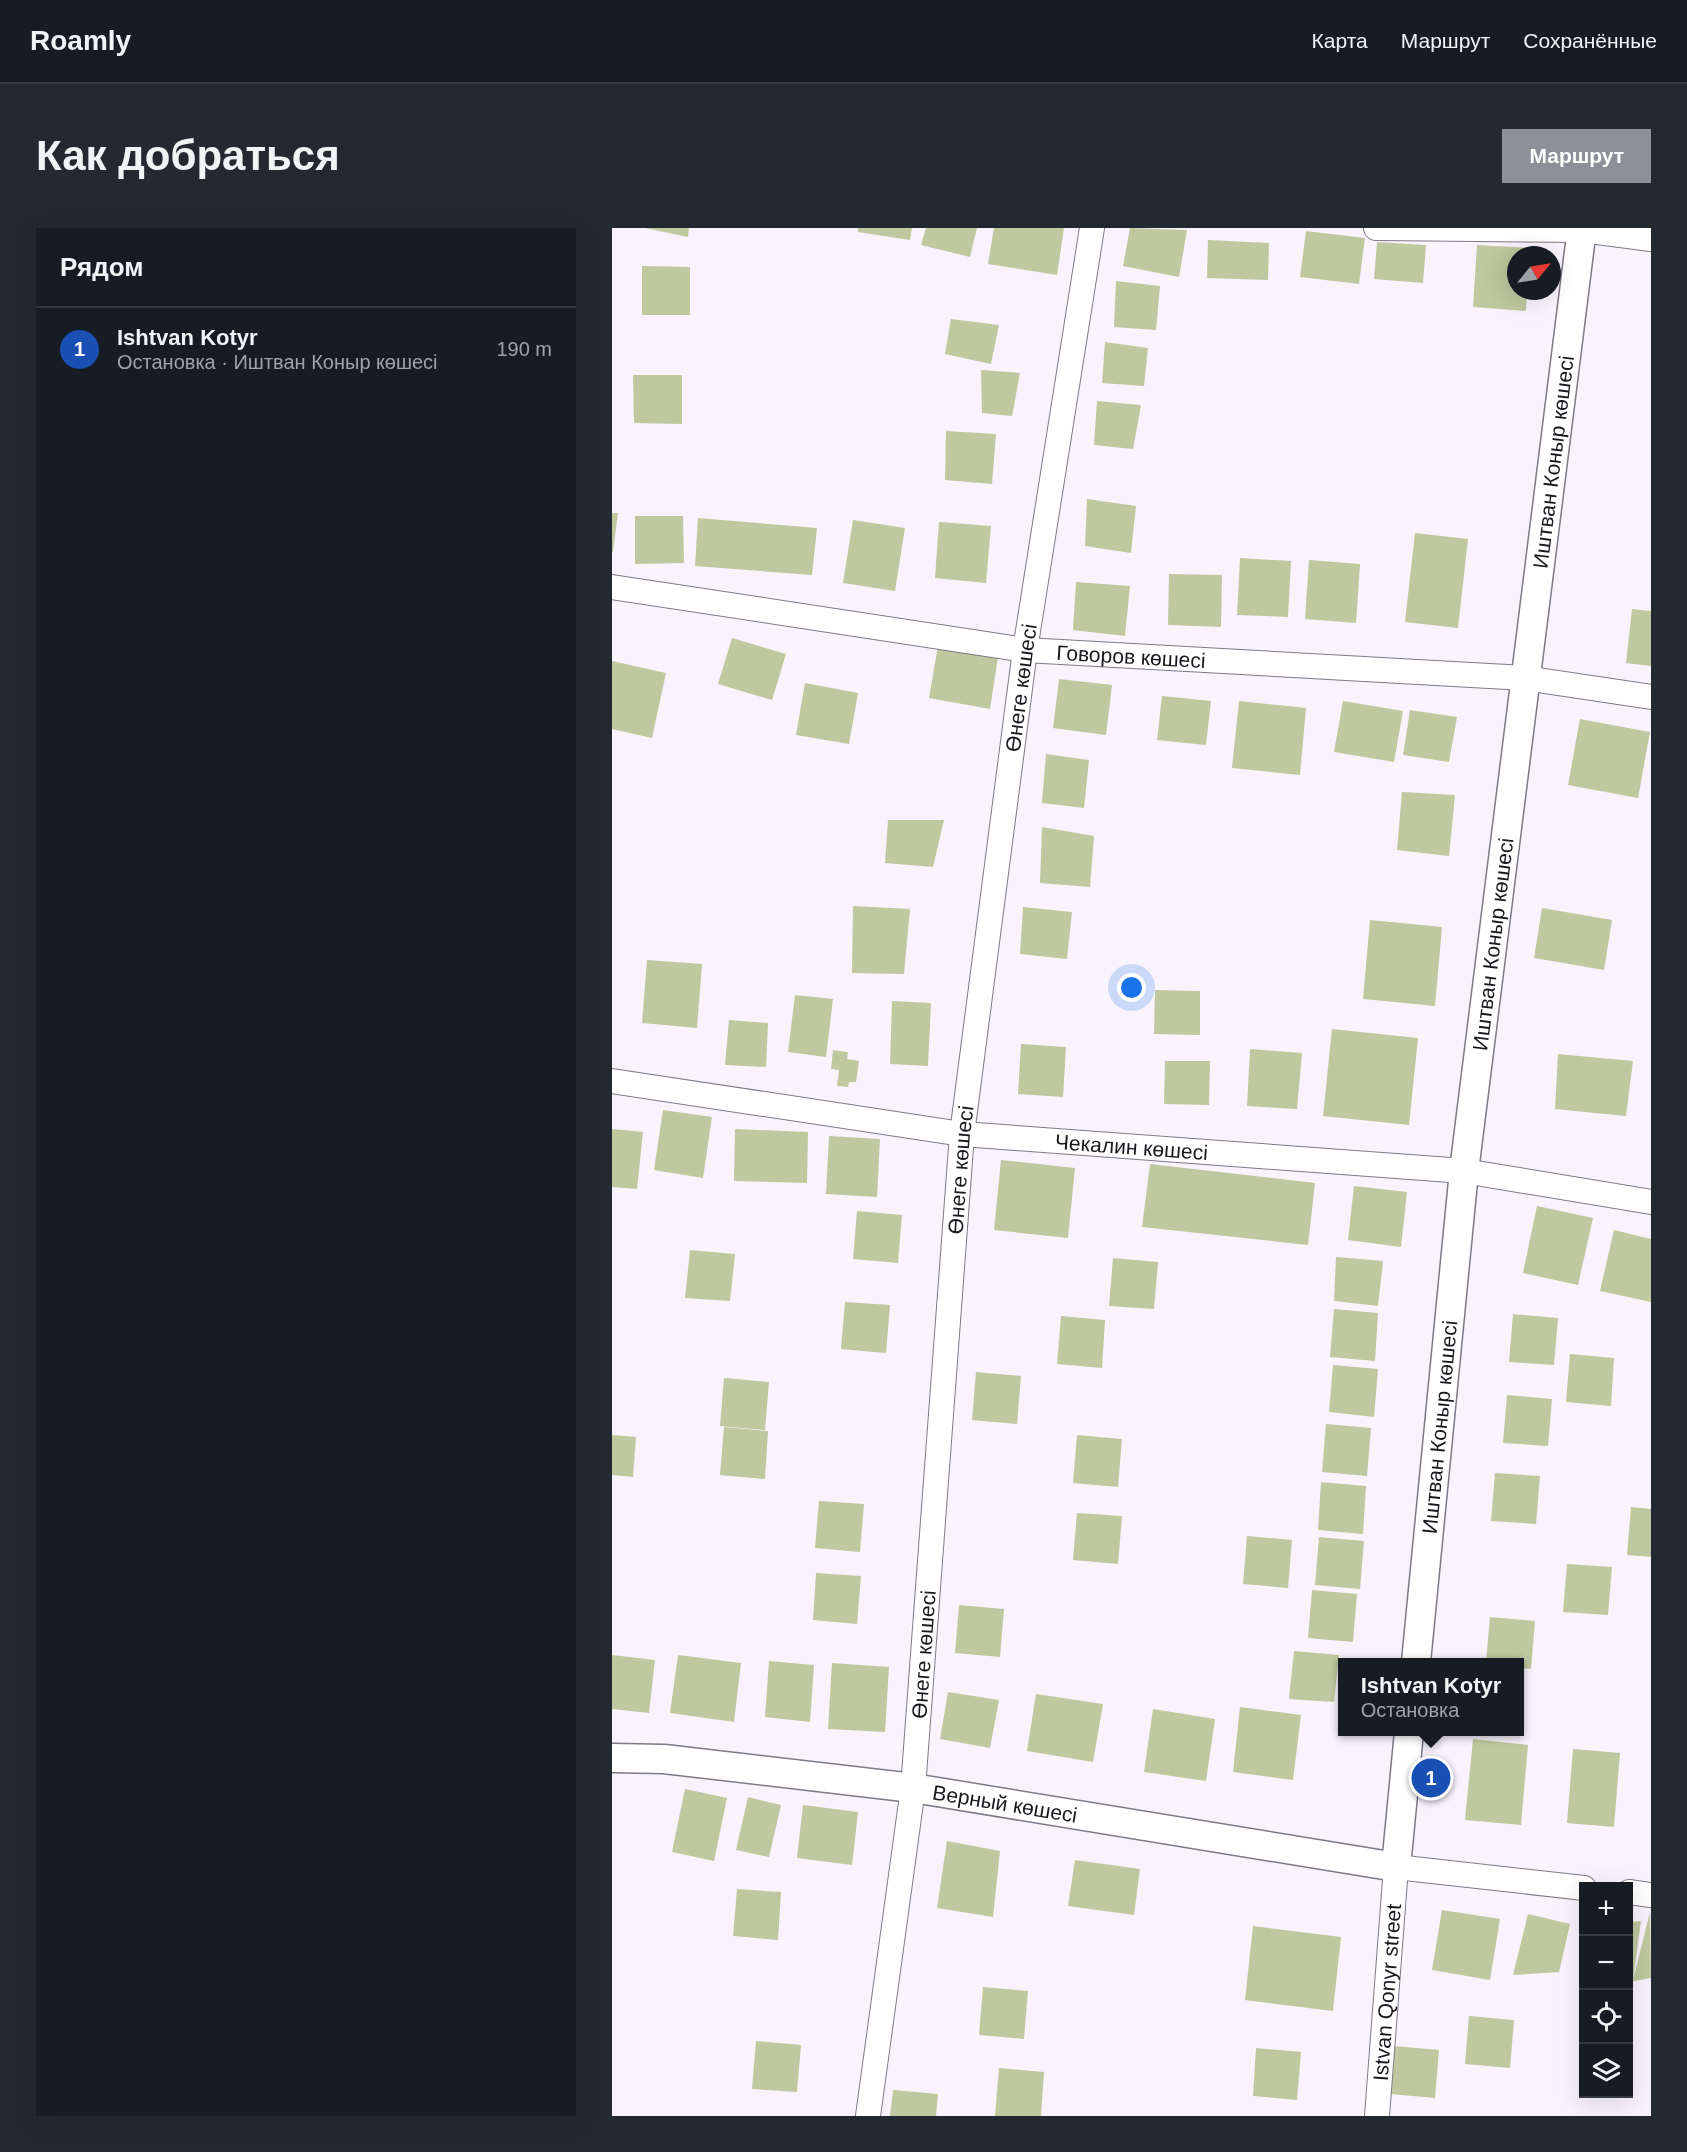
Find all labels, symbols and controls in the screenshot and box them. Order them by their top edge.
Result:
text: Roamly [30,25,131,56]
text: Карта [1312,29,1368,52]
text: Маршрут [1401,29,1490,52]
text: Сохранённые [1523,29,1657,52]
button: Маршрут [1502,129,1651,183]
text: Как добраться [36,132,340,179]
north arrow [1507,246,1561,300]
text: Рядом [60,252,143,282]
text: Ishtvan Kotyr [117,325,258,350]
text: 1 [74,338,85,360]
text: 190 m [496,338,552,360]
text: Остановка · Иштван Коныр көшесі [117,351,438,373]
street label: Иштван Коныр көшесі [1528,354,1577,570]
street label: Өнеге көшесі [1000,622,1041,753]
street label: Говоров көшесі [1056,640,1206,672]
street label: Иштван Коныр көшесі [1468,836,1517,1052]
your location [1117,973,1146,1002]
street label: Өнеге көшесі [943,1104,977,1235]
street label: Чекалин көшесі [1054,1129,1209,1164]
street label: Иштван Коныр көшесі [1417,1319,1461,1535]
street label: Өнеге көшесі [907,1589,939,1720]
popup [1338,1658,1524,1736]
text: Ishtvan Kotyr [1361,1673,1501,1698]
text: Остановка [1361,1699,1459,1721]
pin: 1 [1412,1756,1450,1800]
street label: Верный көшесі [931,1780,1079,1826]
map controls [1579,1882,1633,2098]
button: + [1579,1882,1633,1936]
street label: Istvan Qonyr street [1368,1903,1405,2082]
button: − [1579,1936,1633,1990]
button: locate [1579,1990,1633,2044]
button: layers [1579,2044,1633,2098]

